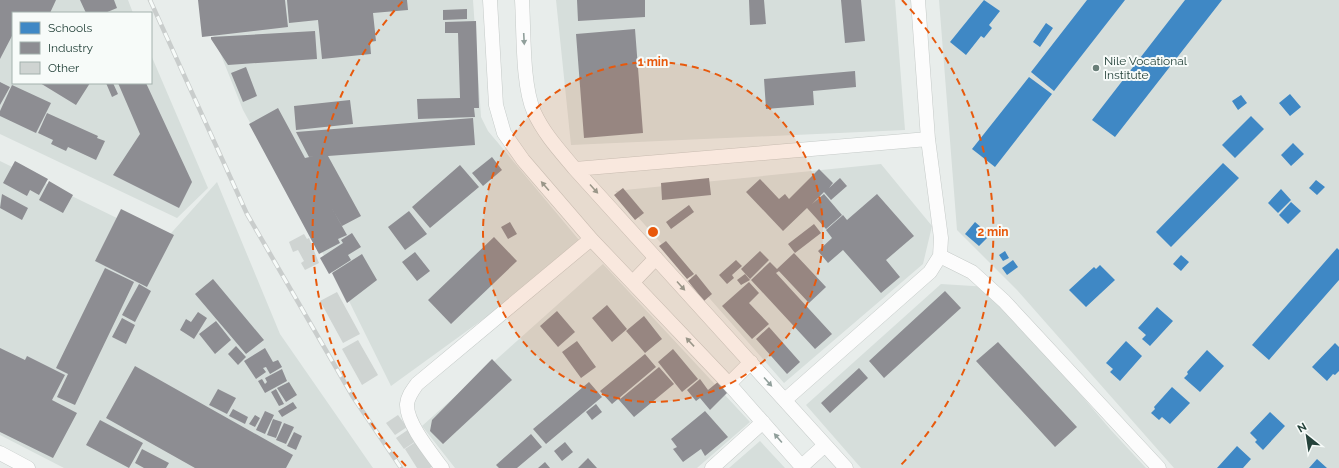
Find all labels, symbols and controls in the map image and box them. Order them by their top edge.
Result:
legend [12,12,152,84]
text: Schools [48,21,92,35]
one-way arrow [521,33,528,45]
text: Industry [48,41,94,55]
place label: Nile Vocational Institute [1104,54,1188,82]
text: 1 min [638,55,668,69]
text: Other [48,61,80,75]
marker: Nile Vocational Institute [1091,63,1101,73]
one-way arrow [540,180,549,191]
one-way arrow [589,184,598,194]
centre of rings [646,225,660,239]
text: 2 min [977,225,1009,239]
one-way arrow [676,281,685,290]
one-way arrow [686,337,695,347]
one-way arrow [764,377,773,387]
north arrow [1287,416,1327,456]
text: N [1295,420,1309,436]
one-way arrow [773,433,782,444]

